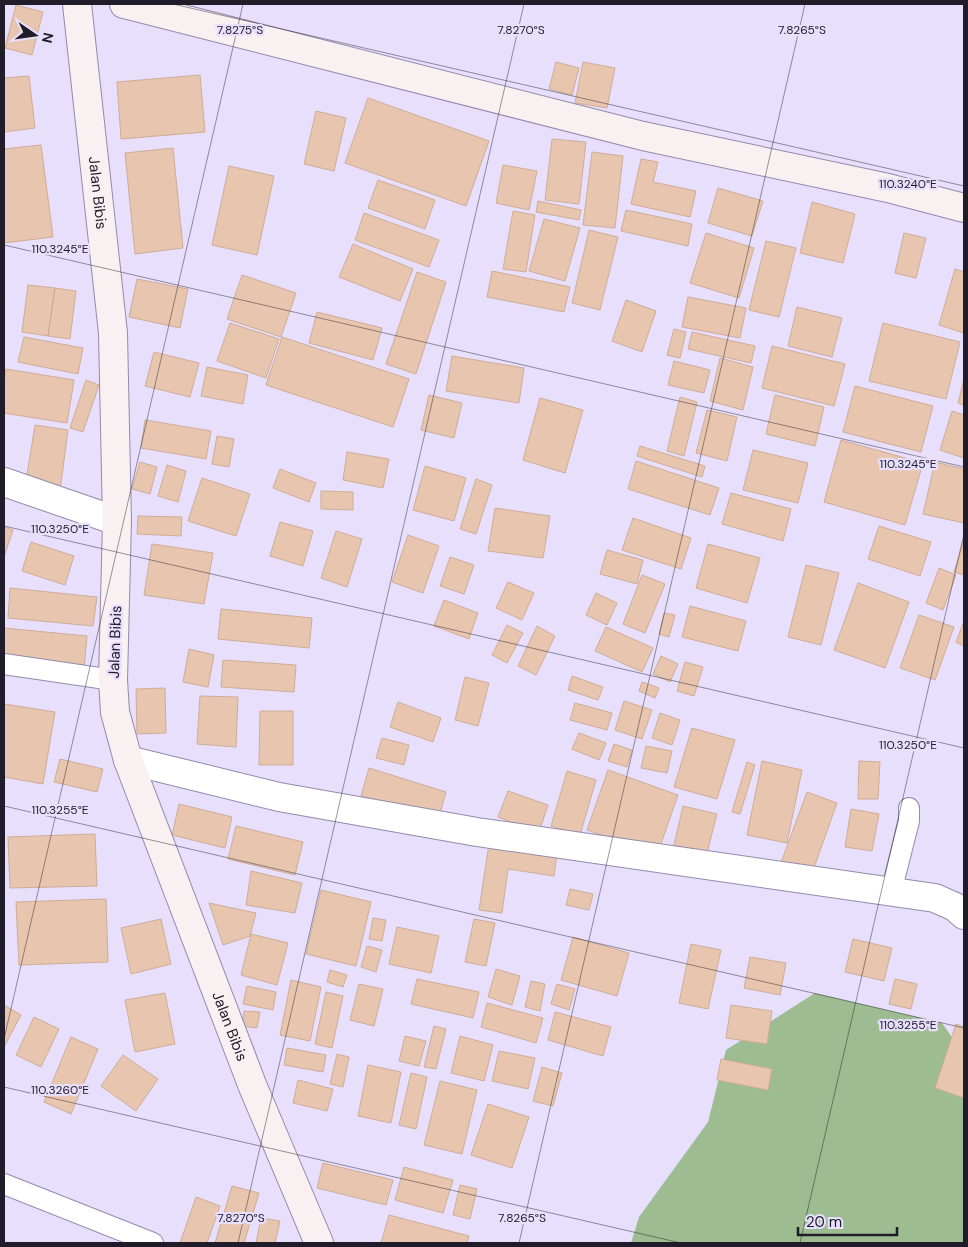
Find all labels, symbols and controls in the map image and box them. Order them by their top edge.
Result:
north arrow [10,10,60,60]
text: 7.8275°S [217,22,263,38]
text: 7.8270°S [497,22,545,38]
text: 7.8265°S [778,22,826,38]
text: N [38,31,58,45]
street label: Jalan Bibis [84,155,112,230]
text: 110.3240°E [879,176,937,192]
text: 110.3245°E [32,241,89,257]
text: 110.3245°E [880,456,937,472]
text: 110.3250°E [31,521,89,537]
street label: Jalan Bibis [104,605,126,679]
text: 110.3250°E [879,737,937,753]
text: 110.3255°E [31,802,89,818]
street label: Jalan Bibis [207,989,252,1064]
text: 110.3255°E [879,1017,937,1033]
text: 110.3260°E [31,1082,89,1098]
scale bar [798,1204,897,1236]
text: 7.8270°S [217,1210,265,1226]
text: 7.8265°S [498,1210,546,1226]
text: 20 m [806,1212,842,1232]

